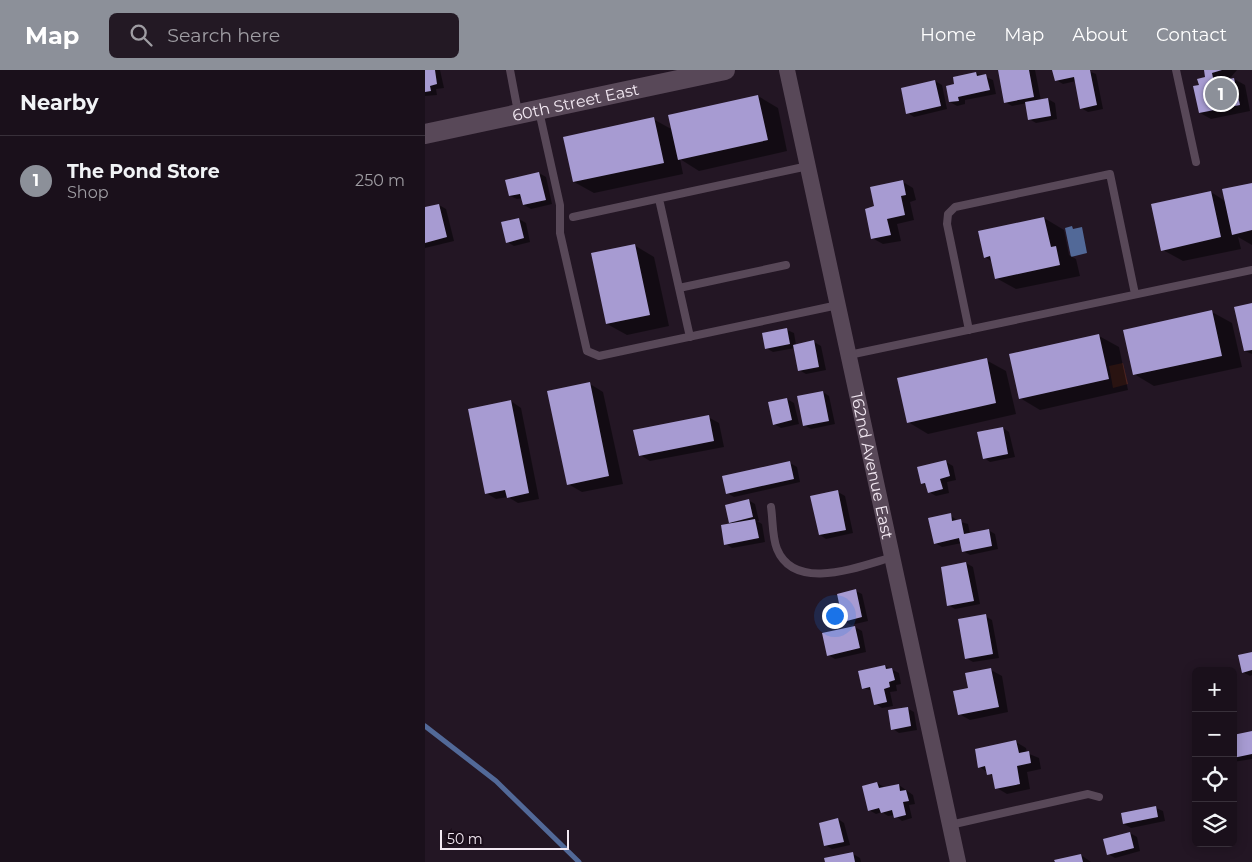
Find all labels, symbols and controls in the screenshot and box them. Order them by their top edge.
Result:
search box [109,13,459,58]
text: Map [25,21,79,50]
icon: search [127,21,155,49]
text: Search here [167,24,280,47]
text: Home [920,24,976,46]
text: Map [1004,24,1044,46]
text: About [1072,24,1128,46]
text: Contact [1156,24,1227,46]
pin: 1 [1205,75,1237,113]
street label: 60th Street East [511,80,641,125]
text: Nearby [20,90,99,115]
text: The Pond Store [67,160,220,183]
text: 1 [33,171,39,190]
text: 250 m [355,171,405,190]
text: Shop [67,183,109,202]
street label: 162nd Avenue East [847,391,897,542]
your location [822,603,848,629]
map controls [1192,667,1237,847]
button: + [1192,667,1237,712]
button: − [1192,712,1237,757]
button: locate [1192,757,1237,802]
button: layers [1192,802,1237,847]
scale bar [440,827,569,850]
text: 50 m [447,830,483,848]

